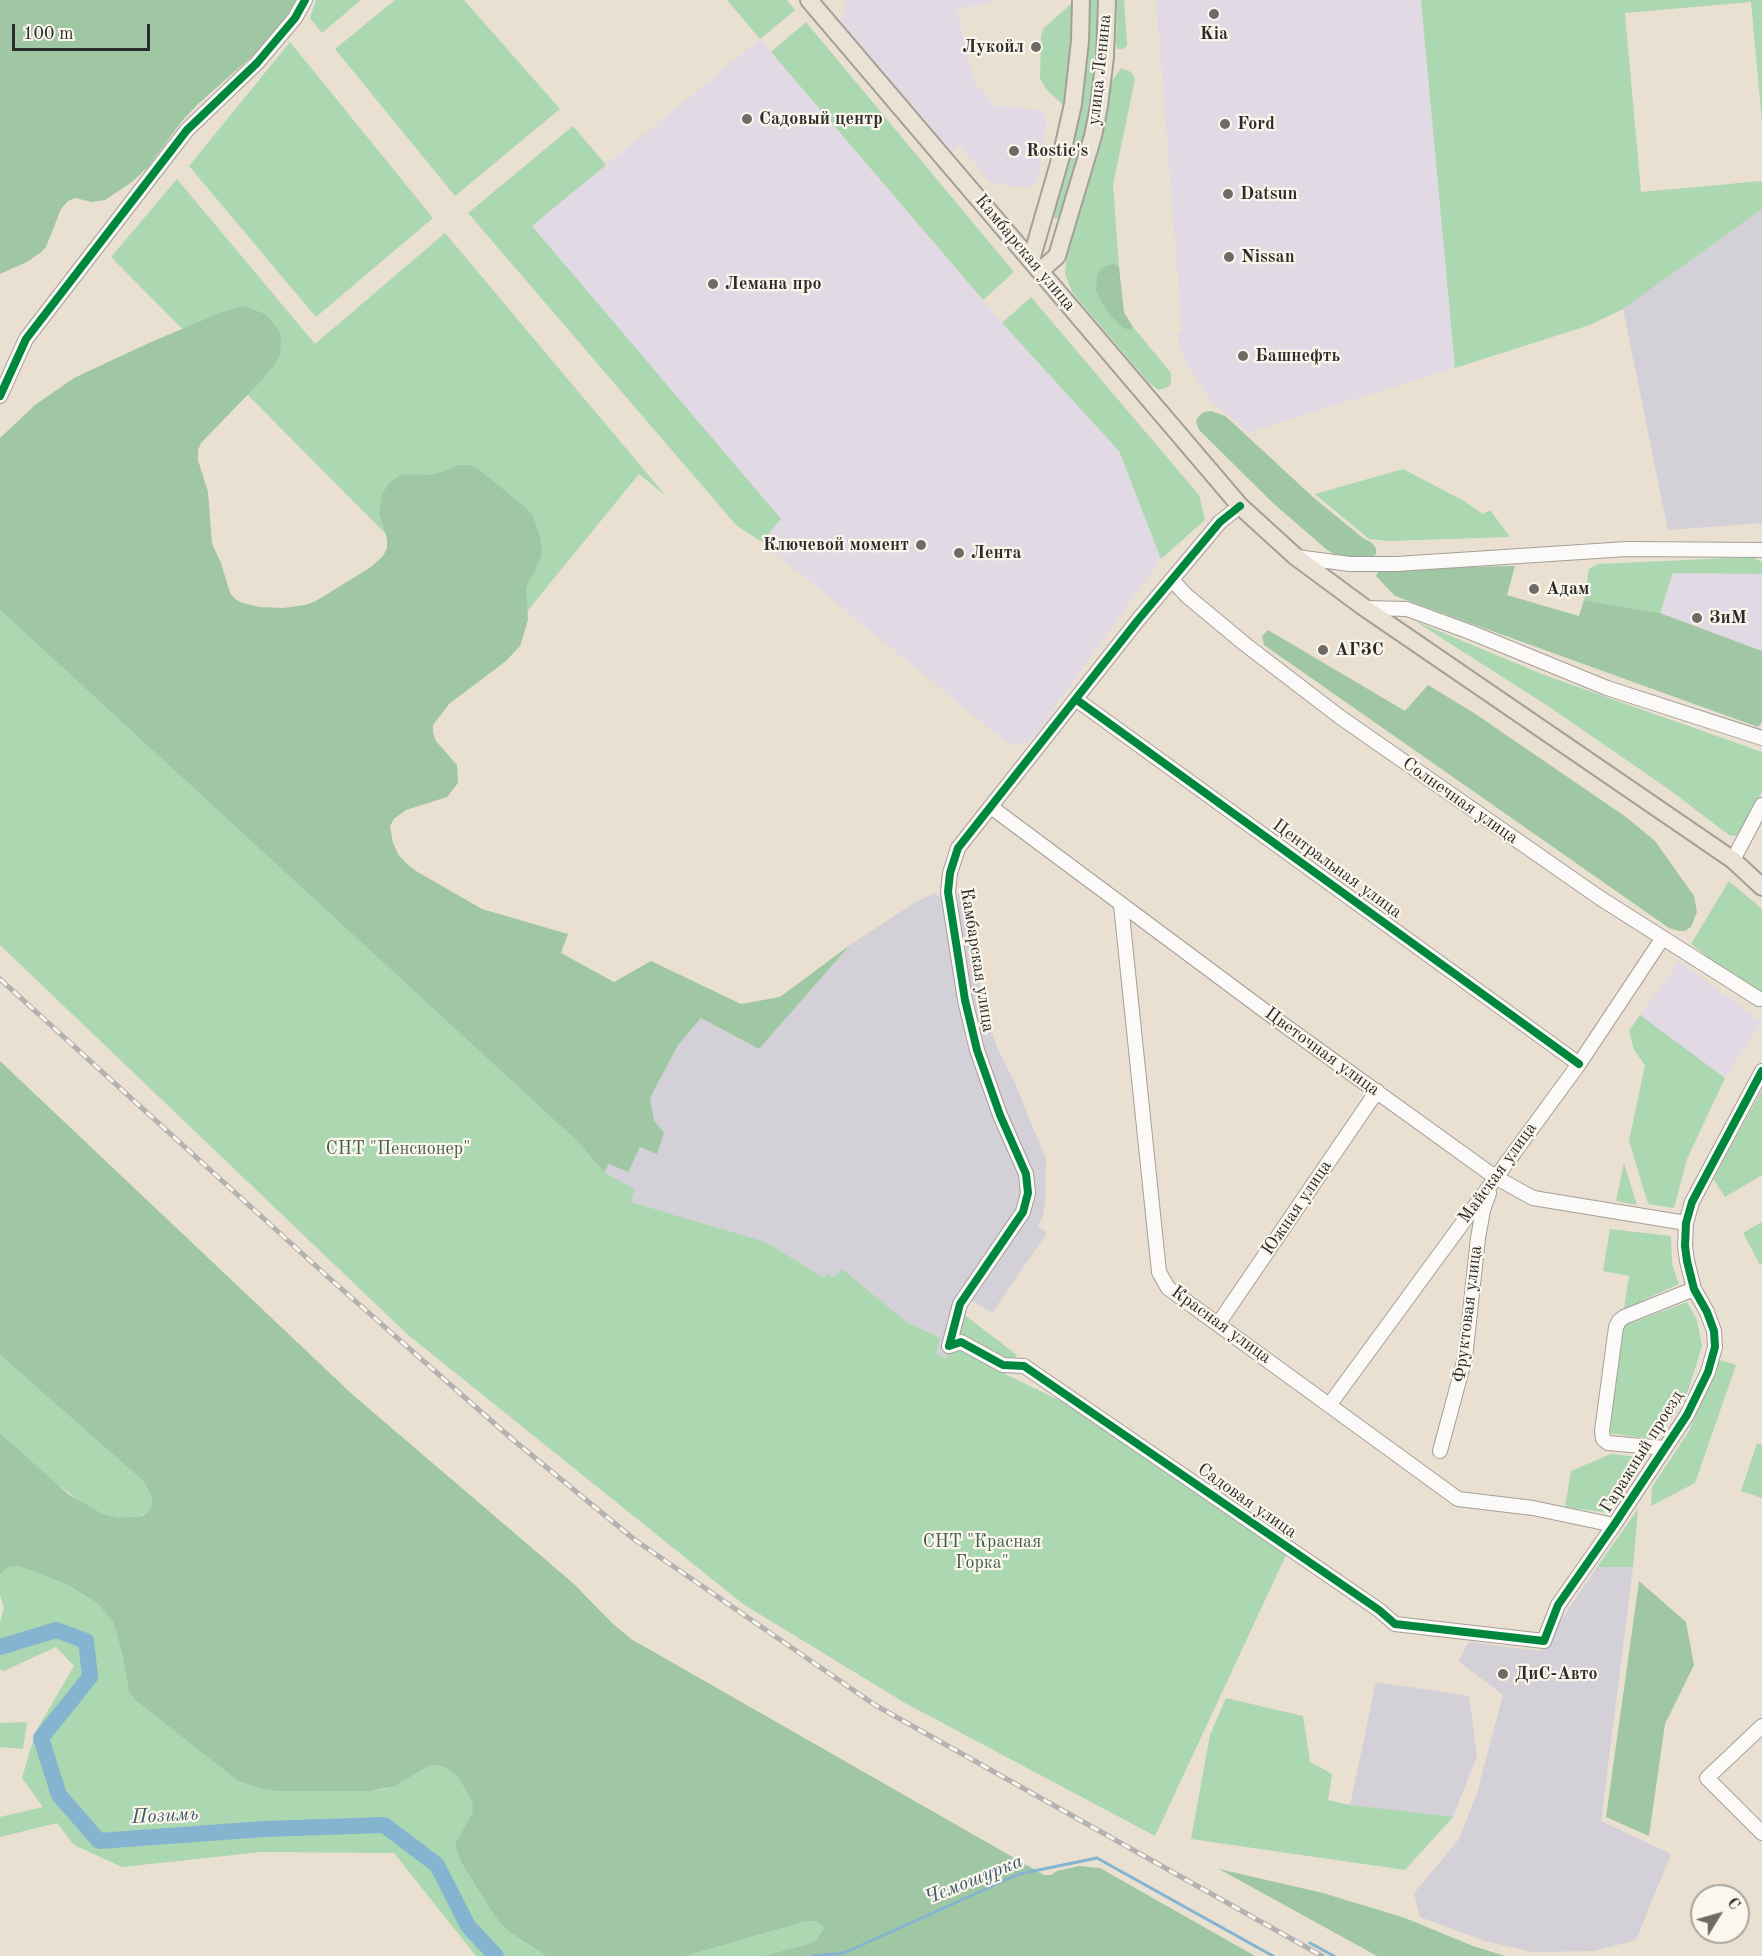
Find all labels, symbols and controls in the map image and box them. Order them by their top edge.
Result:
marker: Kia [1207,7,1221,21]
scale bar [15,12,153,50]
street label: улица Ленина [1083,13,1117,127]
place label: Kia [1200,23,1228,45]
text: 100 m [23,25,74,43]
place label: Лукойл [962,36,1024,58]
marker: Лукойл [1029,40,1043,54]
place label: Садовый центр [759,108,883,130]
marker: Садовый центр [740,112,754,126]
place label: Ford [1237,113,1275,135]
marker: Ford [1218,117,1232,131]
place label: Rostic's [1026,140,1088,162]
marker: Rostic's [1007,144,1021,158]
place label: Datsun [1240,183,1297,205]
marker: Datsun [1221,187,1235,201]
street label: Камбарская улица [970,190,1080,316]
place label: Nissan [1241,246,1295,268]
marker: Nissan [1222,250,1236,264]
place label: Лемана про [725,273,822,295]
marker: Лемана про [706,277,720,291]
place label: Башнефть [1255,345,1340,367]
marker: Башнефть [1236,349,1250,363]
place label: Ключевой момент [763,534,909,556]
marker: Ключевой момент [914,538,928,552]
place label: Лента [971,542,1022,564]
marker: Лента [952,546,966,560]
place label: Адам [1546,578,1590,600]
marker: Адам [1527,582,1541,596]
place label: ЗиМ [1709,607,1747,629]
marker: ЗиМ [1690,611,1704,625]
place label: АГЗС [1335,639,1384,661]
marker: АГЗС [1316,643,1330,657]
street label: Солнечная улица [1398,753,1522,849]
street label: Центральная улица [1268,815,1406,923]
street label: Камбарская улица [955,886,999,1034]
street label: Цветочная улица [1260,1003,1384,1101]
street label: Майская улица [1454,1118,1542,1228]
park label: СНТ "Пенсионер" [326,1138,470,1160]
street label: Южная улица [1257,1156,1337,1260]
street label: Фруктовая улица [1449,1244,1487,1384]
street label: Красная улица [1167,1281,1275,1369]
street label: Гаражный проезд [1596,1387,1688,1517]
street label: Садовая улица [1193,1459,1301,1543]
park label: СНТ "Красная Горка" [923,1531,1041,1574]
place label: ДиС-Авто [1515,1663,1598,1685]
marker: ДиС-Авто [1496,1667,1510,1681]
water label: Позимь [131,1802,199,1830]
water label: Чемошурка [921,1849,1027,1911]
north arrow [1690,1884,1750,1944]
text: С [1723,1895,1742,1913]

